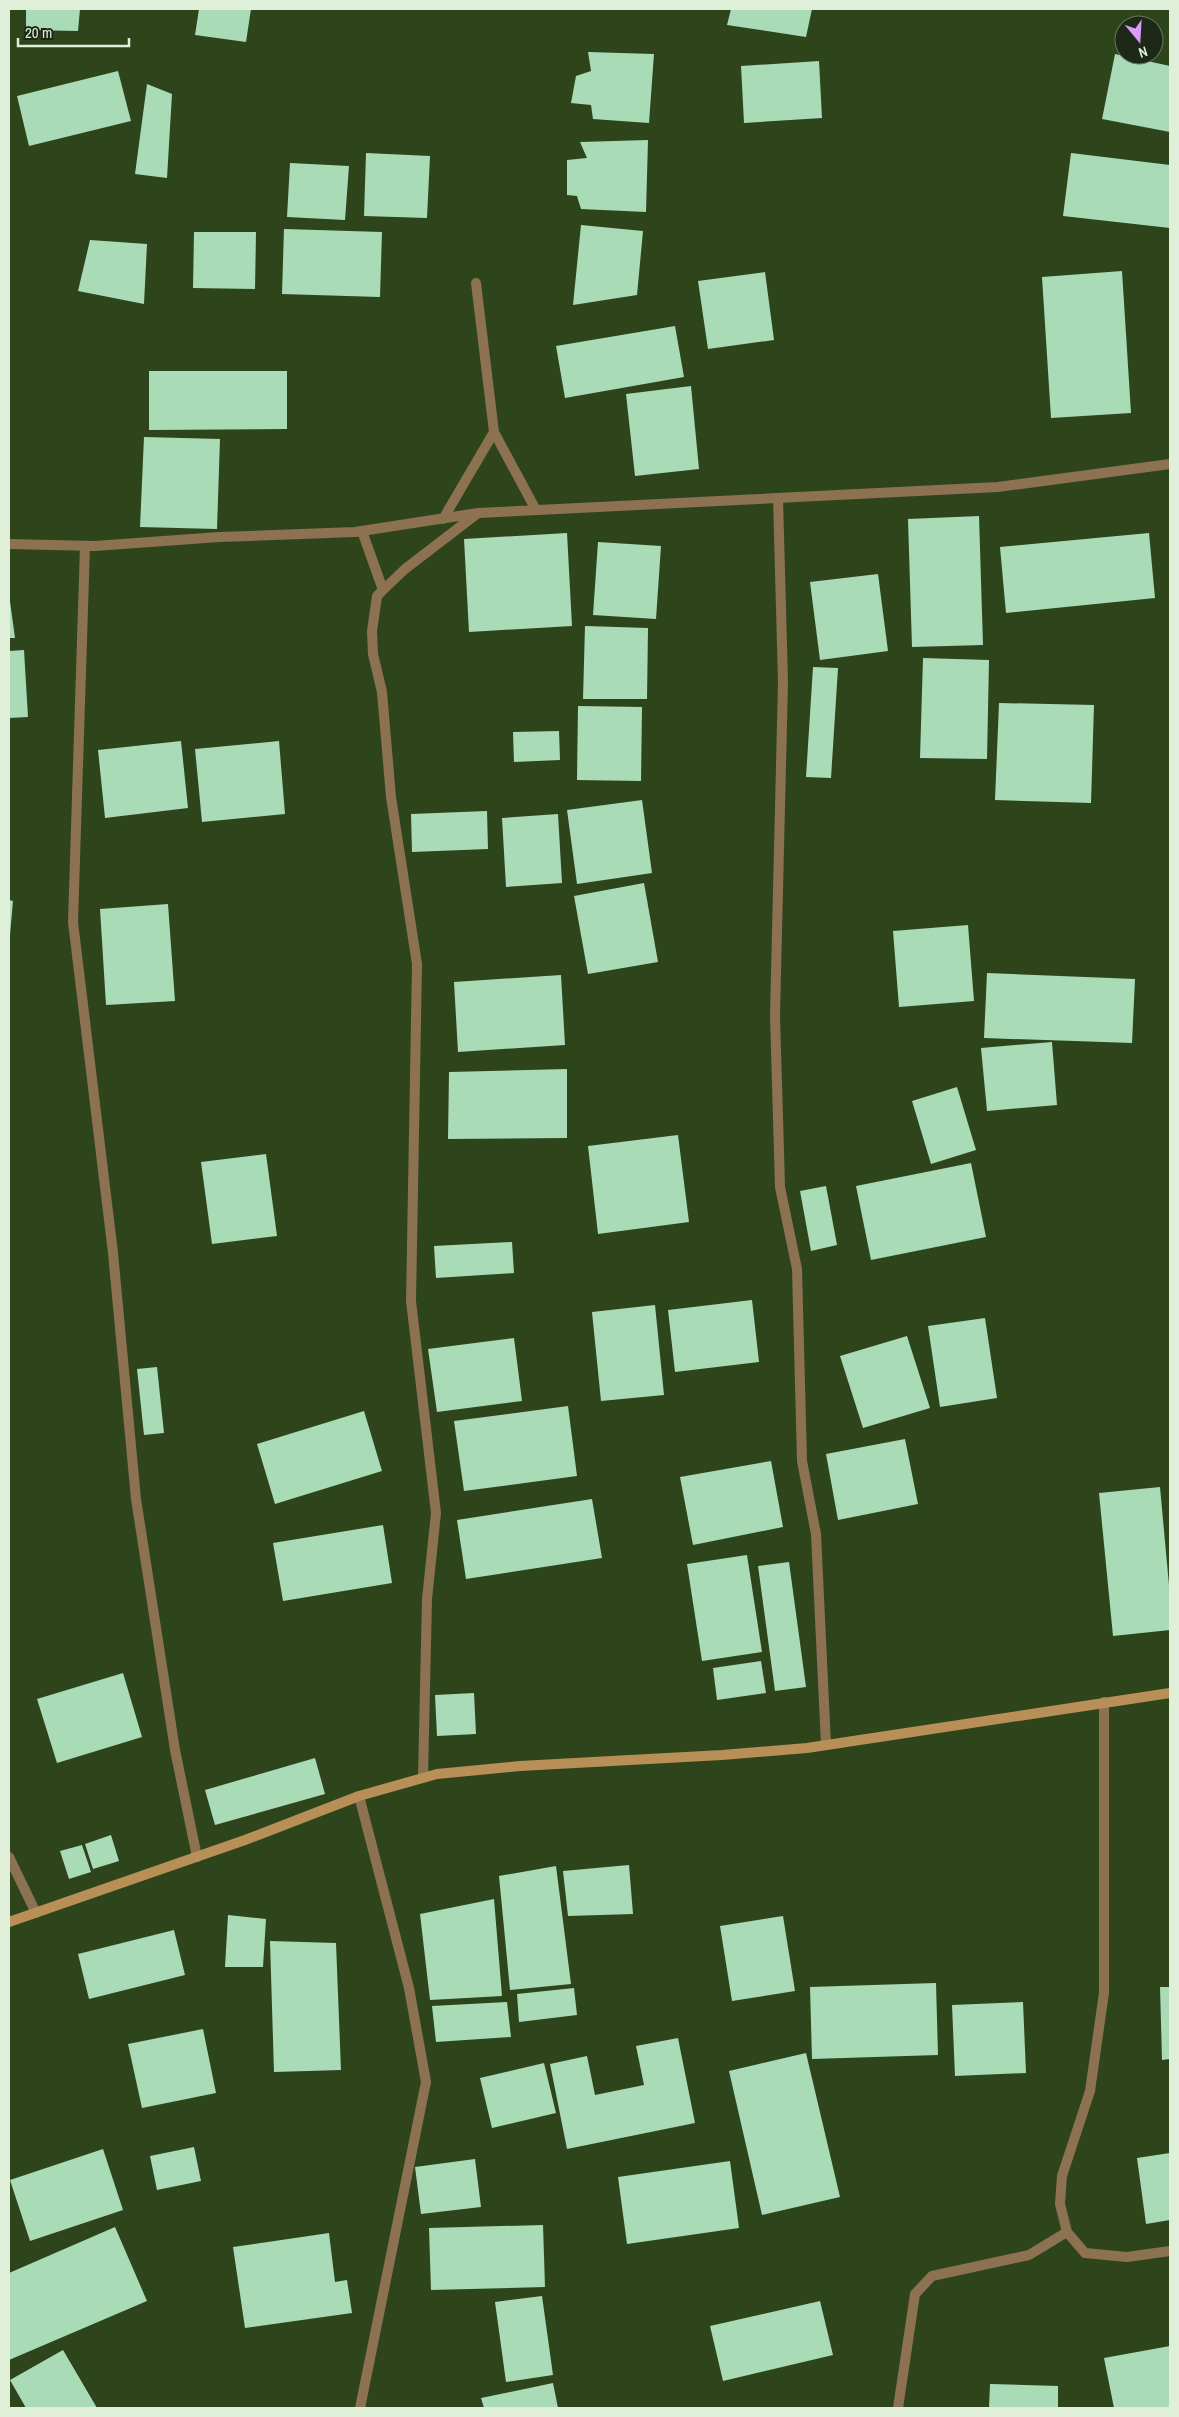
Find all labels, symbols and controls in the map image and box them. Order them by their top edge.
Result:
scale bar [18,15,129,47]
north arrow [1114,15,1164,65]
text: 20 m [25,22,52,43]
text: N [1136,43,1150,62]

